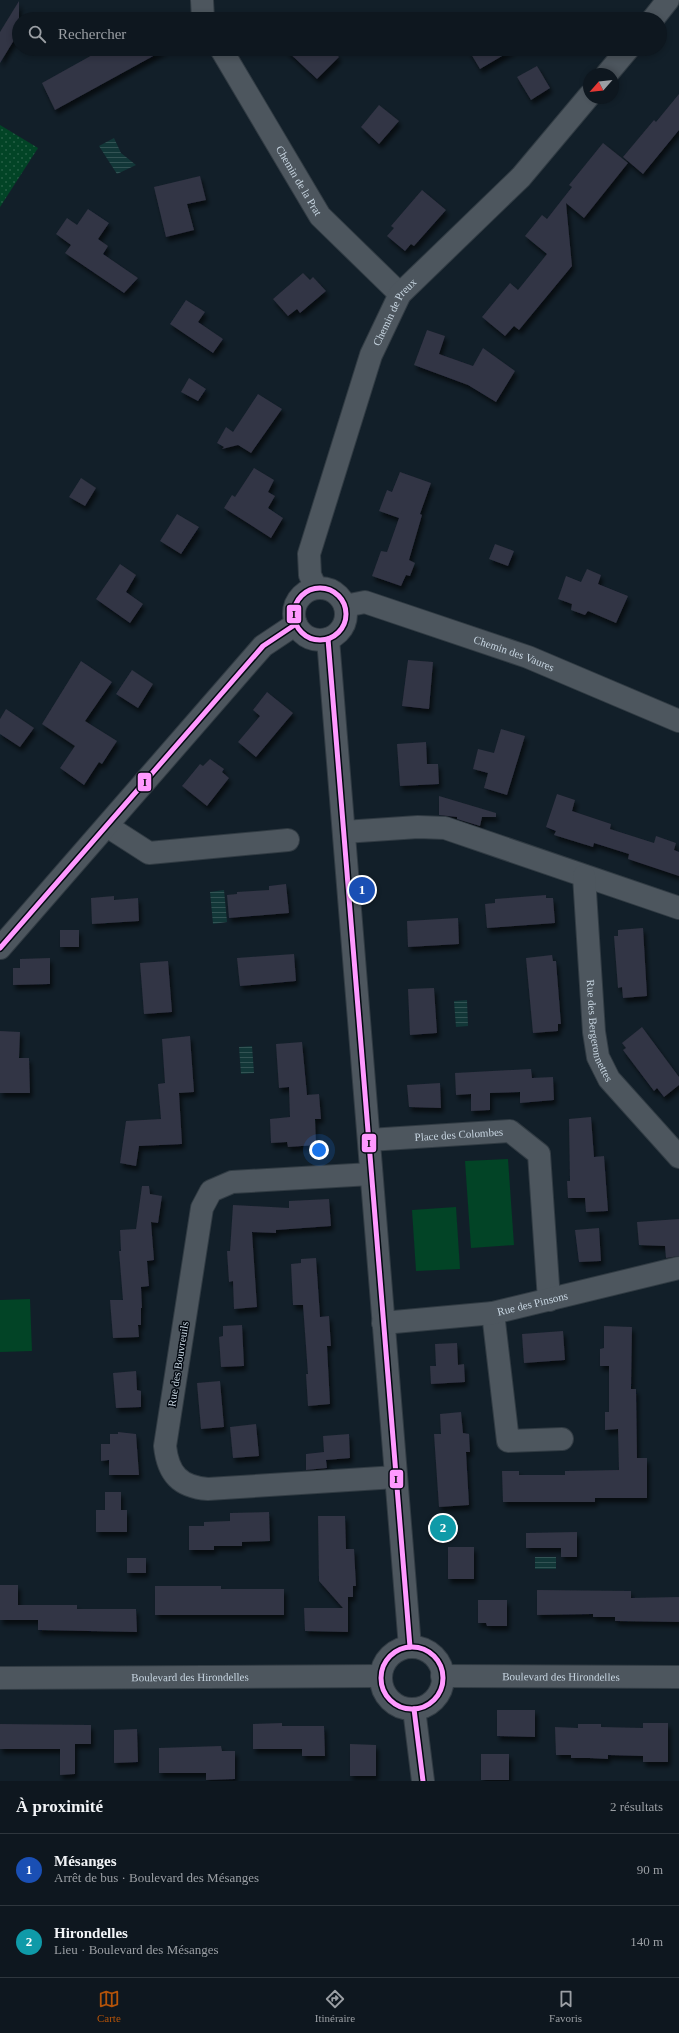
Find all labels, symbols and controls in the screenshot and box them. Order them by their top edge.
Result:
search box [12,12,667,56]
icon: search [26,23,48,45]
text: Rechercher [58,26,126,42]
north arrow [583,68,619,104]
street label: Chemin de la Prat [274,143,324,218]
street label: Chemin de Preux [370,276,419,348]
line badge: I [286,604,302,624]
text: I [292,608,296,620]
street label: Chemin des Vaures [472,633,556,673]
line badge: I [137,772,152,792]
text: I [143,776,147,788]
pin: 1 [349,875,375,905]
street label: Rue des Bergeronnettes [585,979,615,1083]
street label: Place des Colombes [414,1125,503,1143]
line badge: I [361,1133,377,1153]
text: I [367,1137,371,1149]
your location [309,1140,329,1160]
street label: Rue des Pinsons [496,1289,569,1318]
street label: Rue des Bouvreuils [165,1321,191,1407]
line badge: I [389,1469,404,1489]
text: I [394,1473,398,1485]
pin: 2 [430,1513,456,1543]
street label: Boulevard des Hirondelles [502,1670,620,1683]
street label: Boulevard des Hirondelles [131,1671,249,1683]
text: À proximité [16,1797,103,1816]
text: 2 résultats [610,1799,663,1814]
text: Mésanges [54,1853,117,1869]
text: 1 [26,1862,32,1877]
text: 90 m [637,1862,663,1877]
text: Arrêt de bus · Boulevard des Mésanges [54,1870,259,1885]
text: Hirondelles [54,1925,128,1941]
text: 2 [26,1934,32,1949]
text: 140 m [630,1934,663,1949]
text: Lieu · Boulevard des Mésanges [54,1942,219,1957]
tab: Carte [97,1988,121,2024]
tab: Itinéraire [315,1988,355,2024]
tab: Favoris [549,1988,582,2024]

